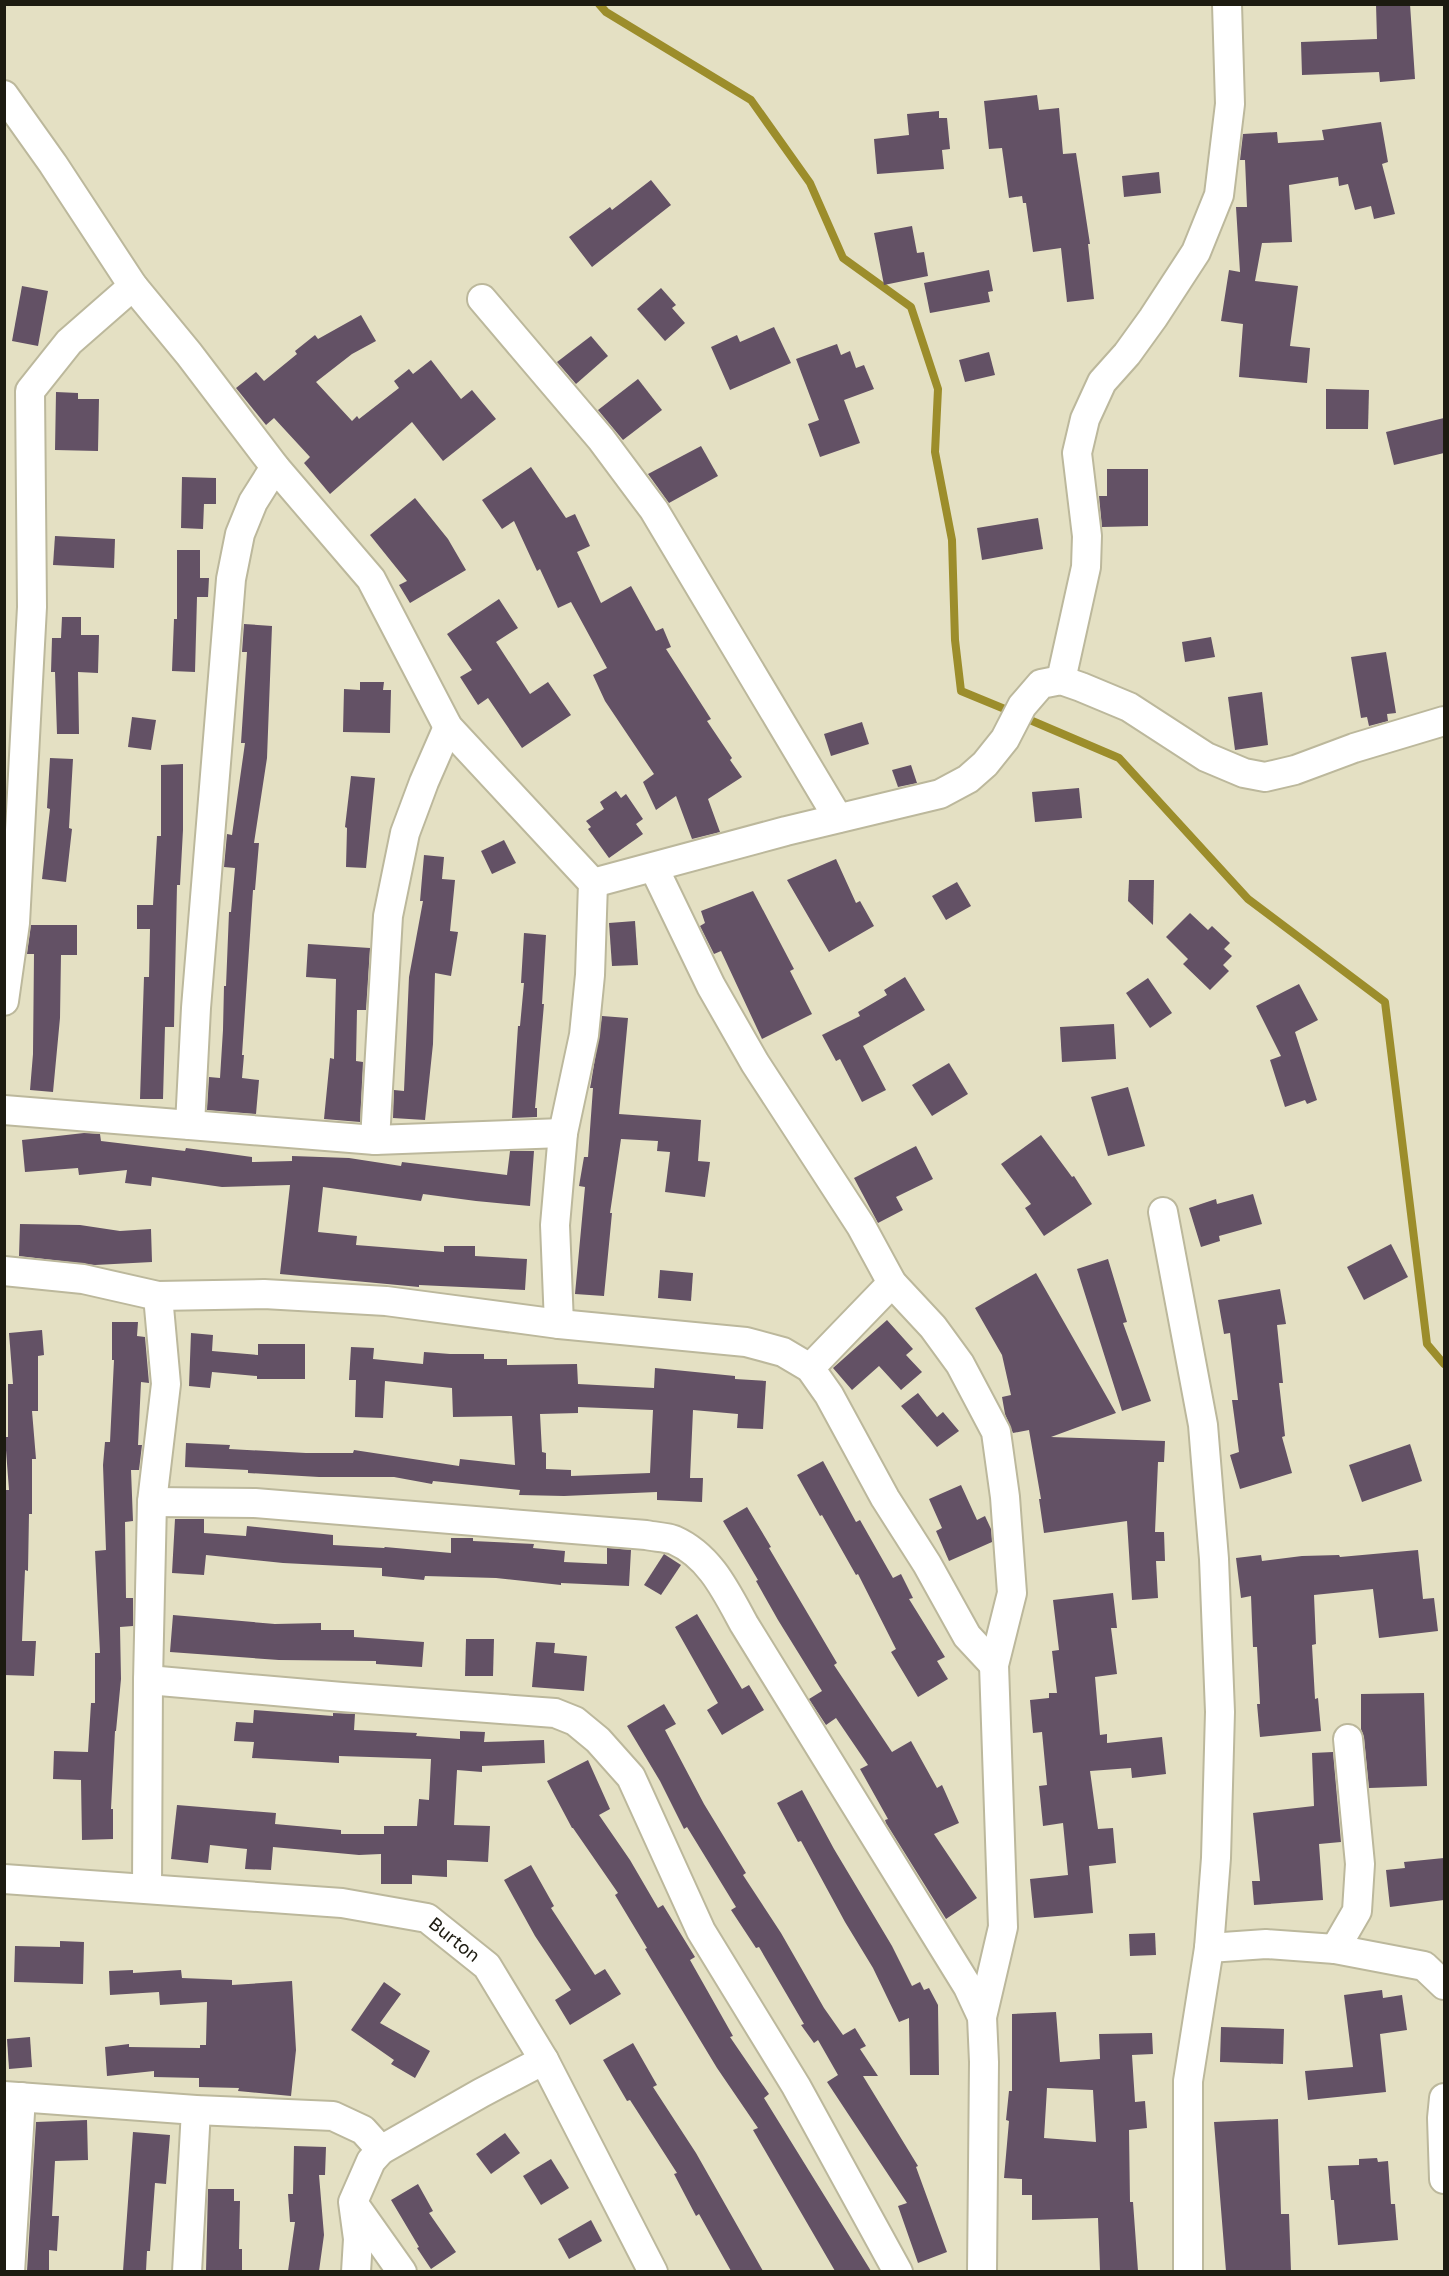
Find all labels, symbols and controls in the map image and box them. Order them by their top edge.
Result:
street label: Burton [425,1912,485,1966]

